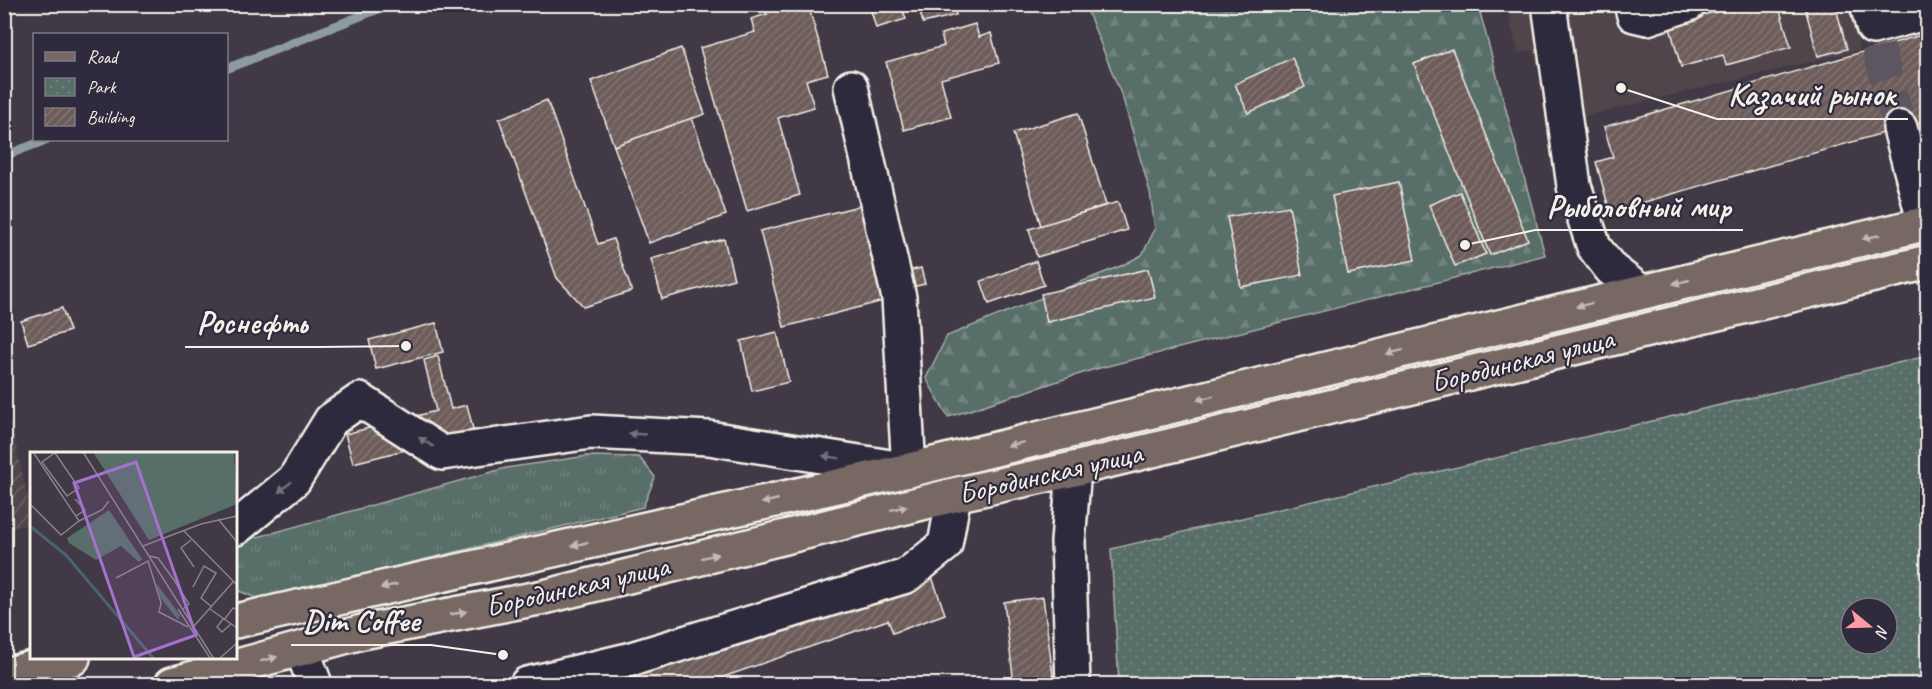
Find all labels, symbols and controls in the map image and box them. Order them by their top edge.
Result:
legend [33,33,228,141]
text: Road [87,46,120,68]
callout: Казачий рынок [1717,69,1908,119]
text: Казачий рынок [1728,74,1898,116]
text: Park [87,76,117,98]
text: Building [87,106,136,128]
callout: Рыболовный мир [1535,180,1743,230]
text: Рыболовный мир [1547,186,1733,227]
one-way arrow [1861,232,1880,242]
one-way arrow [1672,278,1690,288]
callout: Роснефть [185,297,319,347]
one-way arrow [1575,301,1594,311]
text: Роснефть [197,302,309,343]
street label: Бородинская улица [1427,318,1619,401]
one-way arrow [1386,347,1404,357]
one-way arrow [1196,393,1215,403]
one-way arrow [628,430,647,439]
street label: Бородинская улица [955,433,1147,513]
one-way arrow [418,437,434,448]
one-way arrow [1007,439,1025,449]
inset map [30,452,237,659]
one-way arrow [821,453,840,462]
one-way arrow [278,481,293,493]
one-way arrow [761,497,779,507]
one-way arrow [890,503,908,513]
one-way arrow [570,540,589,549]
street label: Бородинская улица [482,546,674,626]
one-way arrow [701,550,719,560]
one-way arrow [380,582,399,592]
callout: Dim Coffee [291,595,431,645]
north arrow [1839,596,1899,656]
text: Dim Coffee [303,600,422,641]
one-way arrow [449,608,468,617]
text: N [1870,623,1893,641]
one-way arrow [260,653,278,663]

